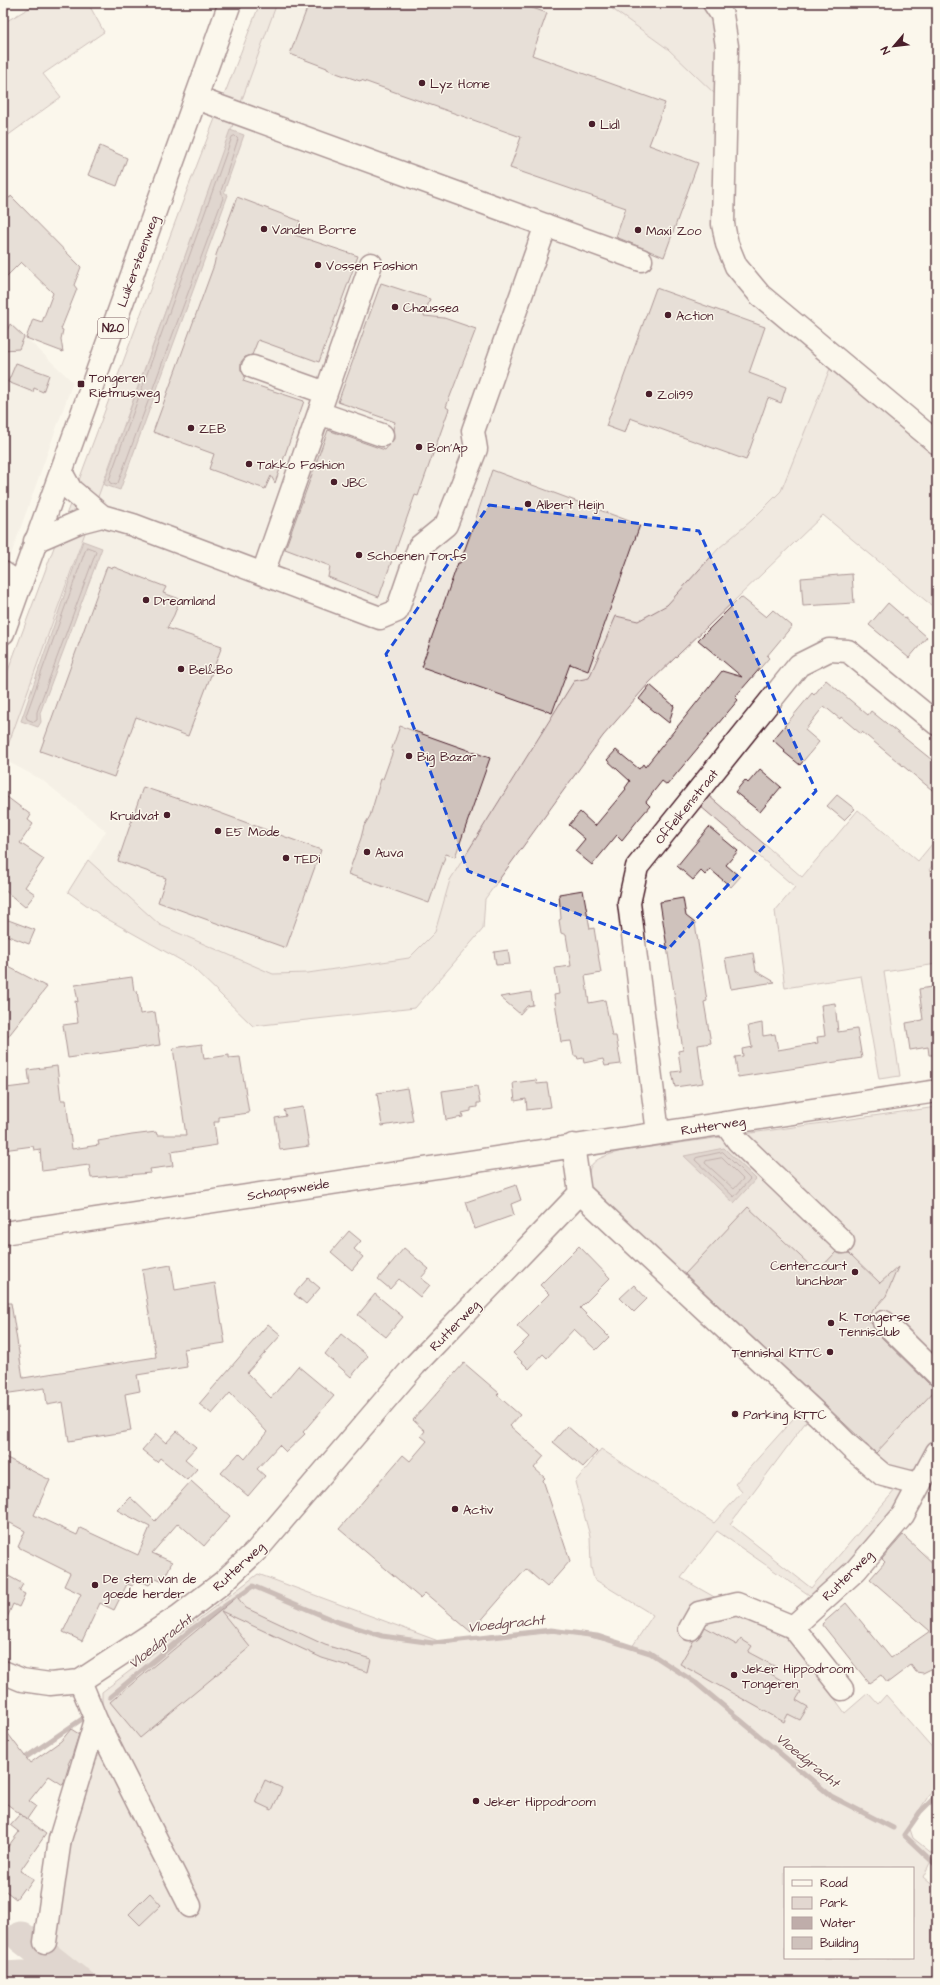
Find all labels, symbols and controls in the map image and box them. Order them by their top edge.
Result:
north arrow [874,26,914,66]
text: N [877,44,894,57]
place label: Lyz Home [430,75,490,94]
marker: Lyz Home [417,78,427,88]
place label: Lidl [600,116,620,134]
marker: Lidl [587,119,597,129]
street label: Luikersteenweg [113,213,164,310]
place label: Vanden Borre [272,221,357,239]
place label: Maxi Zoo [646,222,702,240]
marker: Vanden Borre [259,224,269,234]
marker: Maxi Zoo [633,225,643,235]
place label: Vossen Fashion [326,257,418,275]
marker: Vossen Fashion [313,260,323,270]
place label: Chaussea [403,299,459,317]
marker: Chaussea [390,302,400,312]
place label: Action [676,307,714,325]
marker: Action [663,310,673,320]
road number: N20 [98,318,128,338]
place label: Tongeren Rietmusweg [89,369,160,403]
marker: Tongeren Rietmusweg [76,379,86,389]
place label: Zoli99 [657,386,693,404]
marker: Zoli99 [644,389,654,399]
place label: ZEB [199,420,226,438]
marker: ZEB [186,423,196,433]
place label: Bon’Ap [427,439,468,457]
marker: Bon’Ap [414,442,424,452]
place label: Takko Fashion [257,456,345,474]
marker: Takko Fashion [244,459,254,469]
place label: JBC [342,474,367,492]
marker: JBC [329,477,339,487]
place label: Albert Heijn [536,496,605,514]
marker: Albert Heijn [523,499,533,509]
place label: Schoenen Torfs [367,547,467,565]
marker: Schoenen Torfs [354,550,364,560]
place label: Dreamland [154,592,216,610]
marker: Dreamland [141,595,151,605]
place label: Bel&Bo [189,661,233,679]
marker: Bel&Bo [176,664,186,674]
place label: Big Bazar [417,748,476,767]
marker: Big Bazar [404,751,414,761]
street label: Offelkenstraat [651,765,723,848]
place label: Kruidvat [110,807,160,825]
marker: Kruidvat [162,810,172,820]
place label: E5 Mode [226,823,280,841]
marker: E5 Mode [213,826,223,836]
place label: Auva [375,844,404,862]
marker: Auva [362,847,372,857]
place label: TEDi [294,850,320,868]
marker: TEDi [281,853,291,863]
street label: Rutterweg [680,1112,747,1141]
street label: Schaapsweide [246,1175,331,1205]
place label: Centercourt lunchbar [770,1257,848,1290]
marker: Centercourt lunchbar [850,1267,860,1277]
street label: Rutterweg [426,1296,485,1356]
place label: K. Tongerse Tennisclub [839,1308,910,1341]
marker: K. Tongerse Tennisclub [826,1318,836,1328]
place label: Tennishal KTTC [732,1344,822,1362]
marker: Tennishal KTTC [825,1347,835,1357]
place label: Parking KTTC [743,1406,827,1425]
marker: Parking KTTC [730,1409,740,1419]
place label: Activ [463,1501,494,1519]
marker: Activ [450,1504,460,1514]
street label: Rutterweg [209,1538,269,1596]
street label: Rutterweg [818,1546,878,1606]
place label: De stem van de goede herder [103,1570,197,1604]
marker: De stem van de goede herder [90,1580,100,1590]
water label: Vloedgracht [124,1609,198,1674]
water label: Vloedgracht [467,1610,547,1638]
place label: Jeker Hippodroom Tongeren [742,1660,854,1694]
marker: Jeker Hippodroom Tongeren [729,1670,739,1680]
water label: Vloedgracht [771,1729,845,1794]
place label: Jeker Hippodroom [484,1793,596,1811]
marker: Jeker Hippodroom [471,1796,481,1806]
legend [784,1867,914,1959]
text: Road [820,1875,848,1892]
text: Park [820,1895,848,1912]
text: Water [820,1915,856,1932]
text: Building [820,1935,858,1953]

